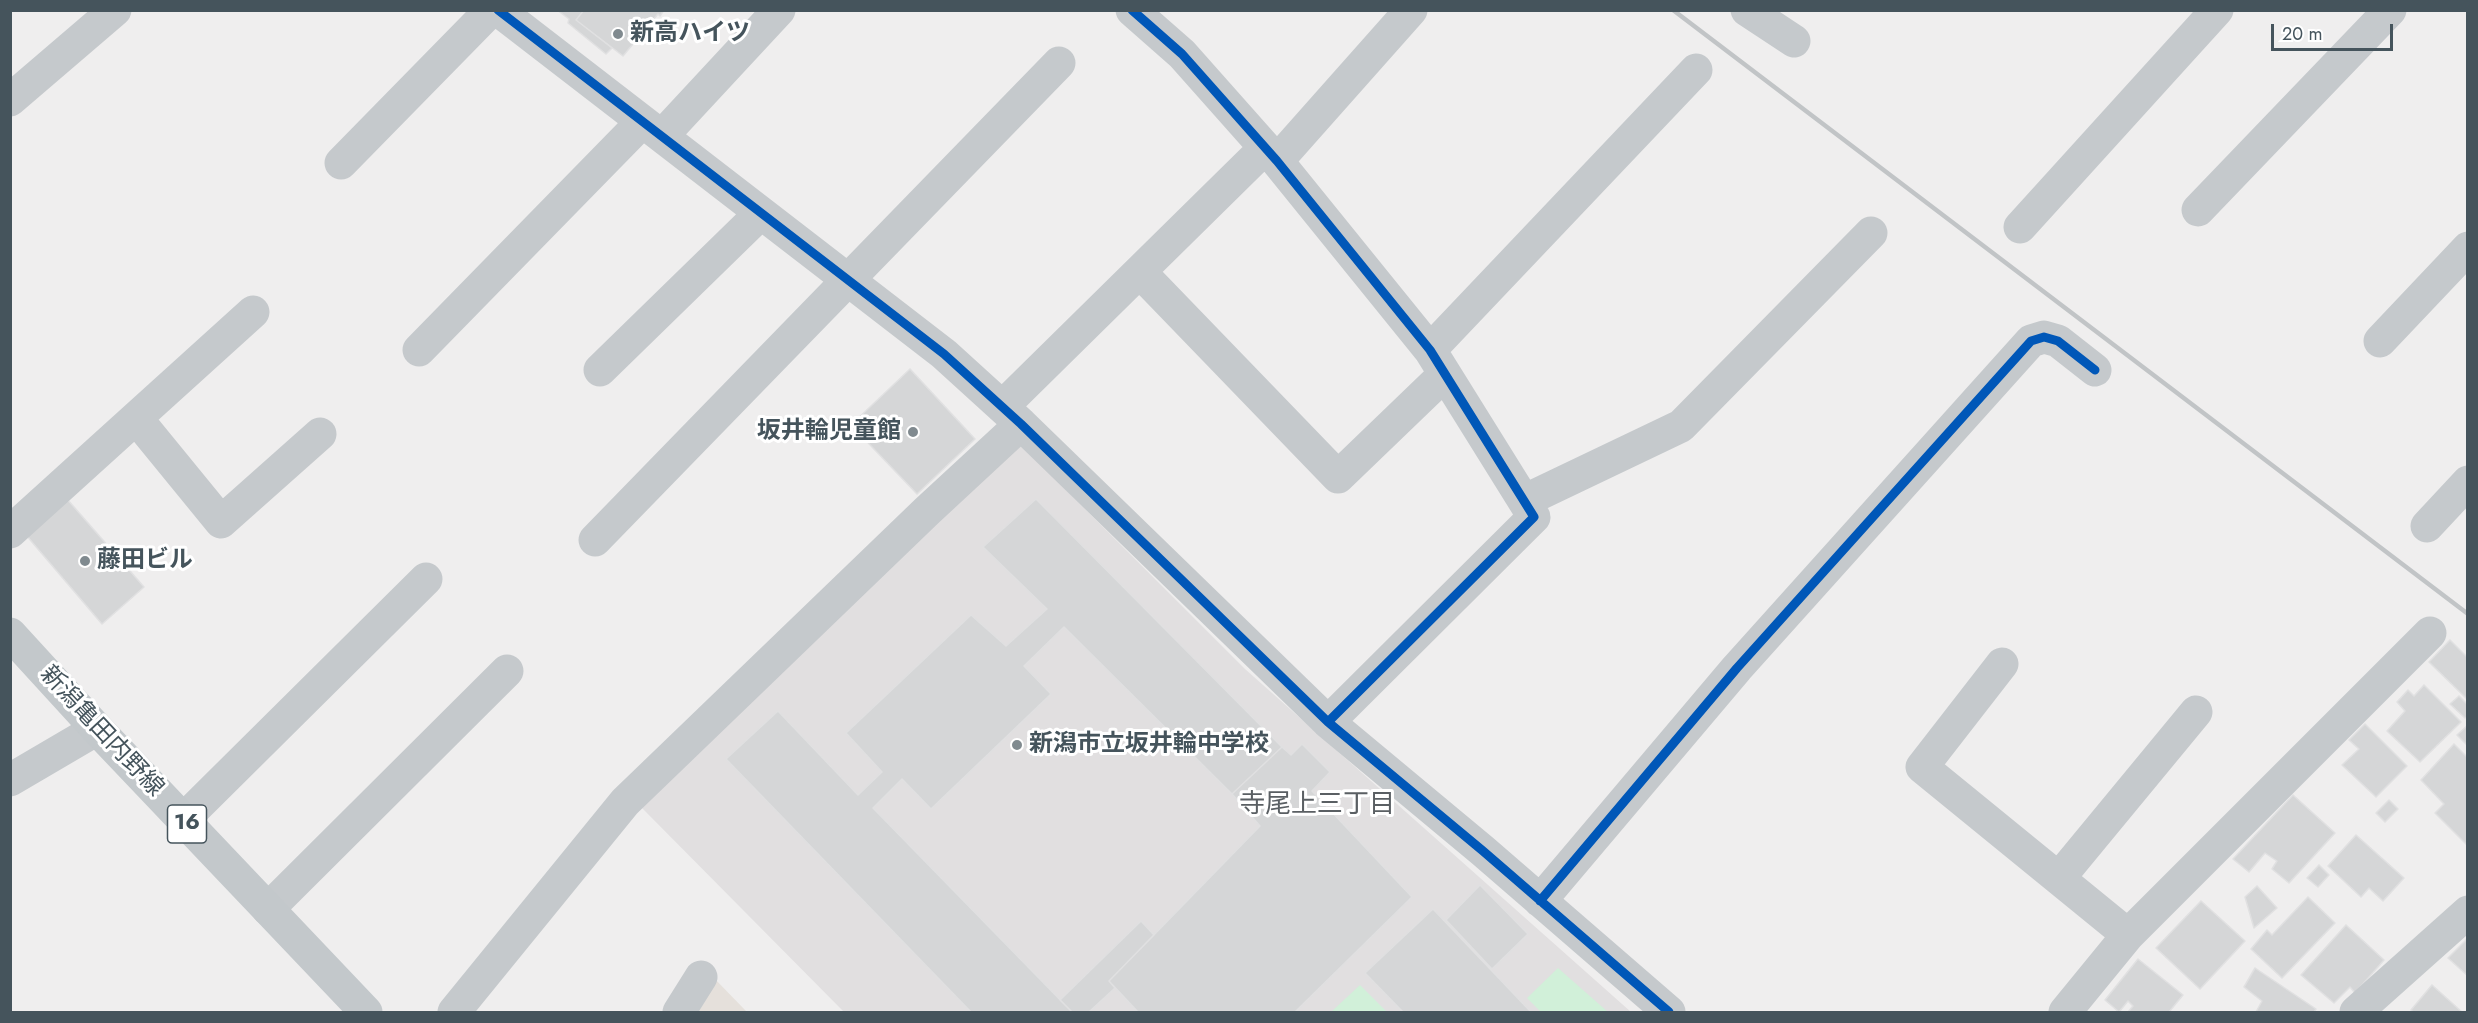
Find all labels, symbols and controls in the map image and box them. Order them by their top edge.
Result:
scale bar [2274,12,2396,50]
place label: 新高ハイツ [630,20,750,48]
text: 20 m [2282,21,2322,47]
marker: 新高ハイツ [611,27,625,41]
place label: 坂井輪児童館 [757,418,901,446]
marker: 坂井輪児童館 [906,425,920,439]
place label: 藤田ビル [97,547,193,575]
marker: 藤田ビル [78,554,92,568]
street label: 新潟亀田内野線 [33,661,169,803]
place label: 新潟市立坂井輪中学校 [1029,731,1269,759]
marker: 新潟市立坂井輪中学校 [1010,738,1024,752]
district label: 寺尾上三丁目 [1239,790,1395,822]
road number: 16 [168,805,207,843]

